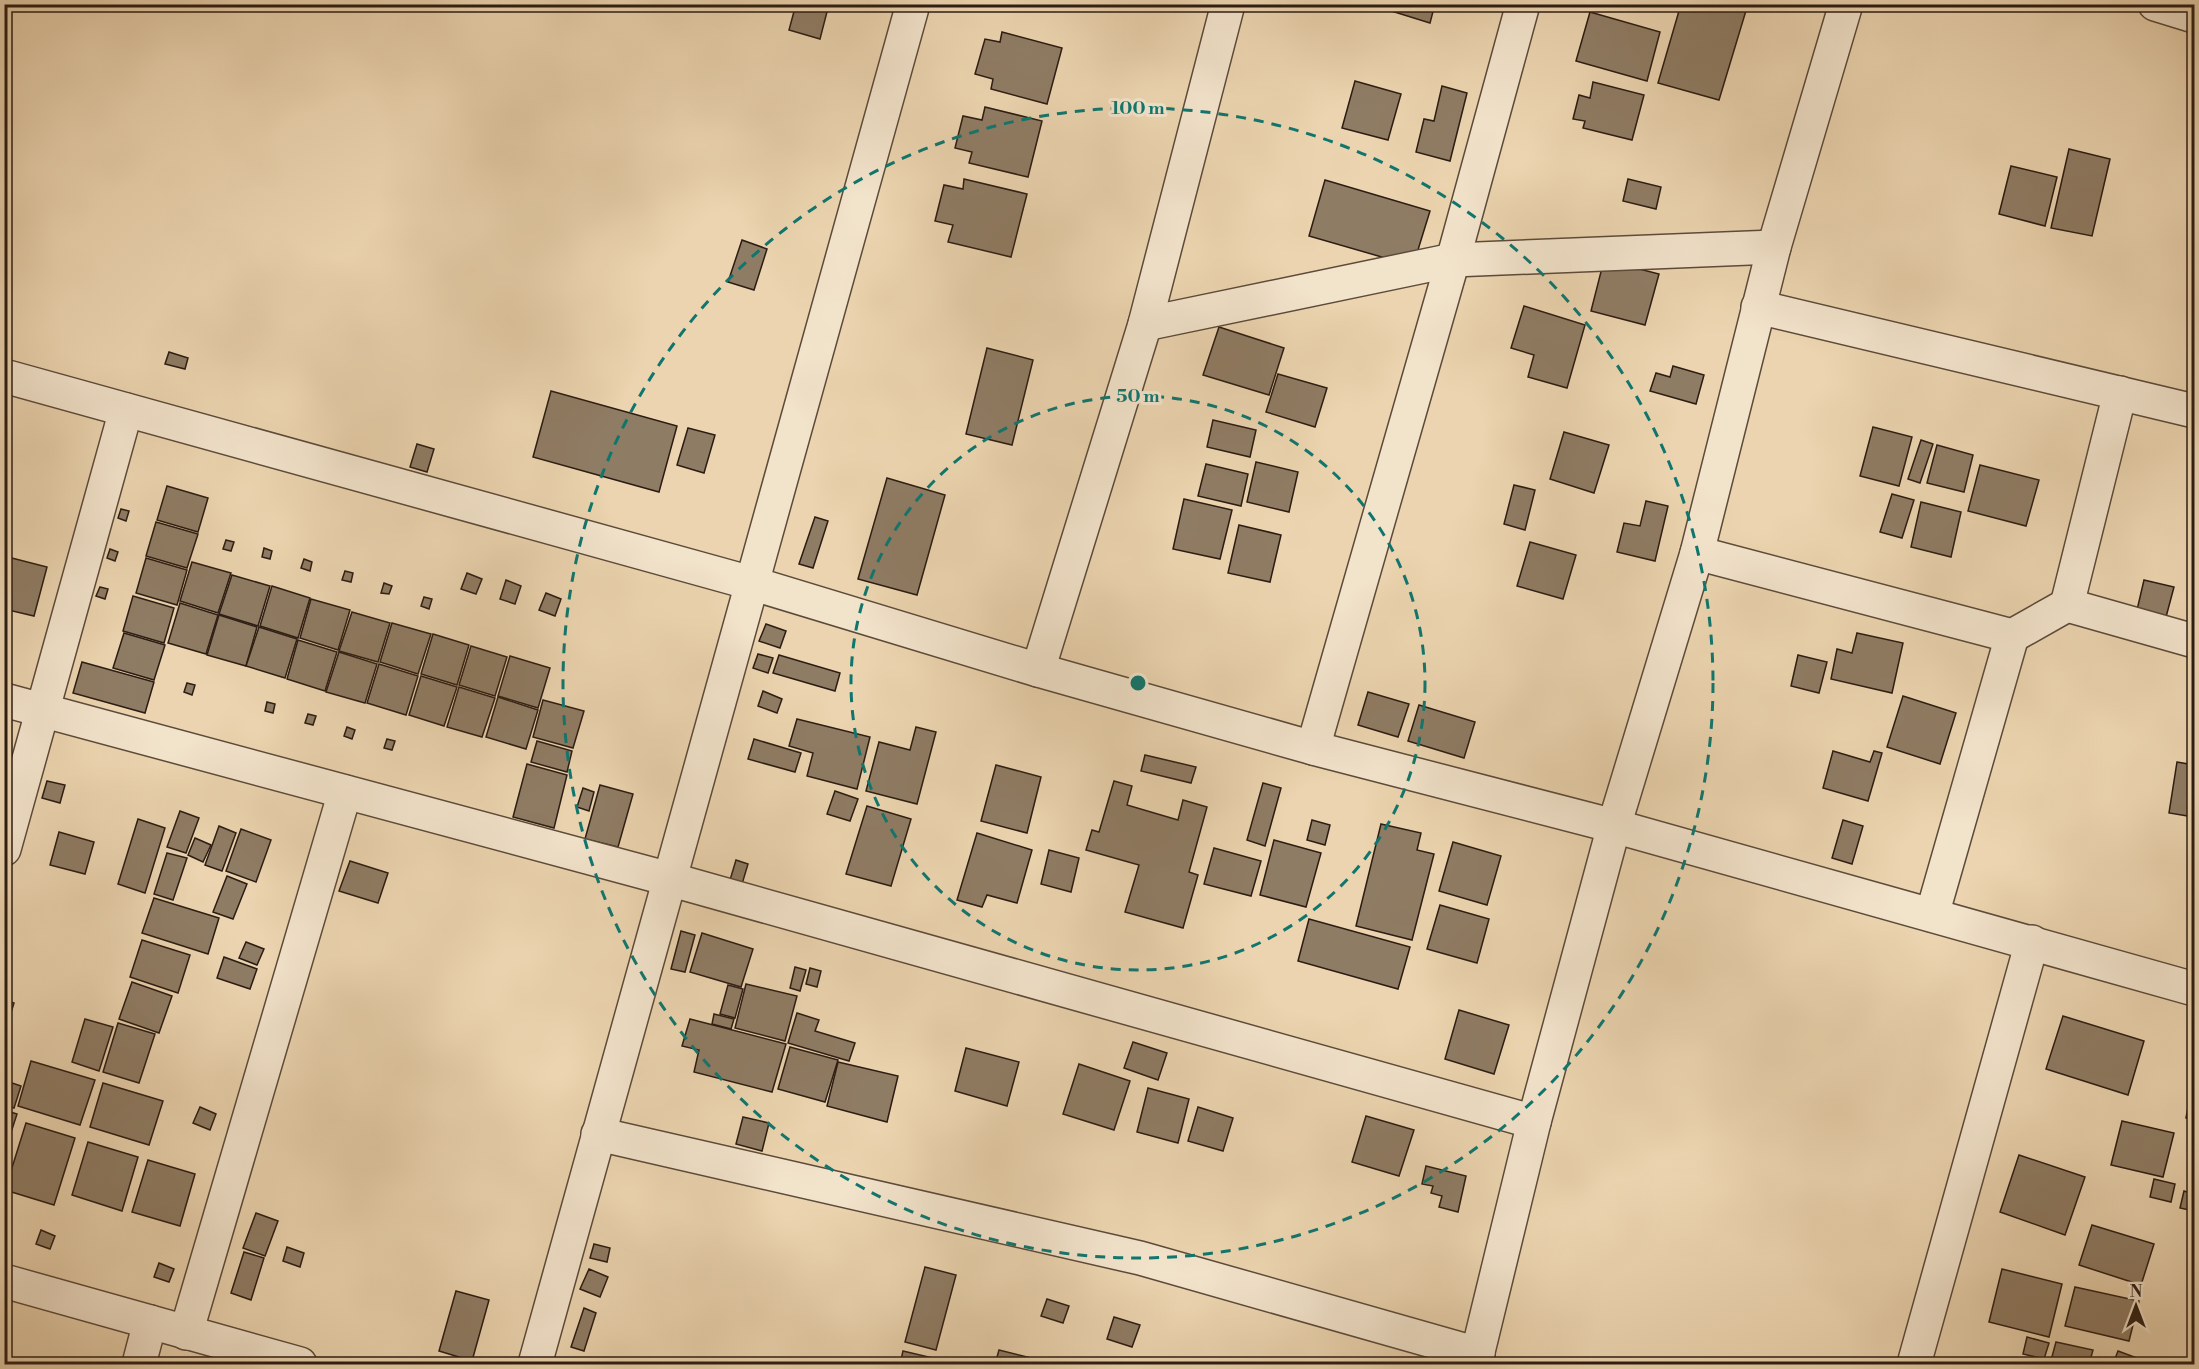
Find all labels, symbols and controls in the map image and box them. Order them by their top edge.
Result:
text: 100 m [1111,97,1165,120]
text: 50 m [1116,385,1160,408]
centre of rings [1128,673,1148,693]
north arrow [2106,1276,2166,1336]
text: N [2130,1282,2143,1302]

